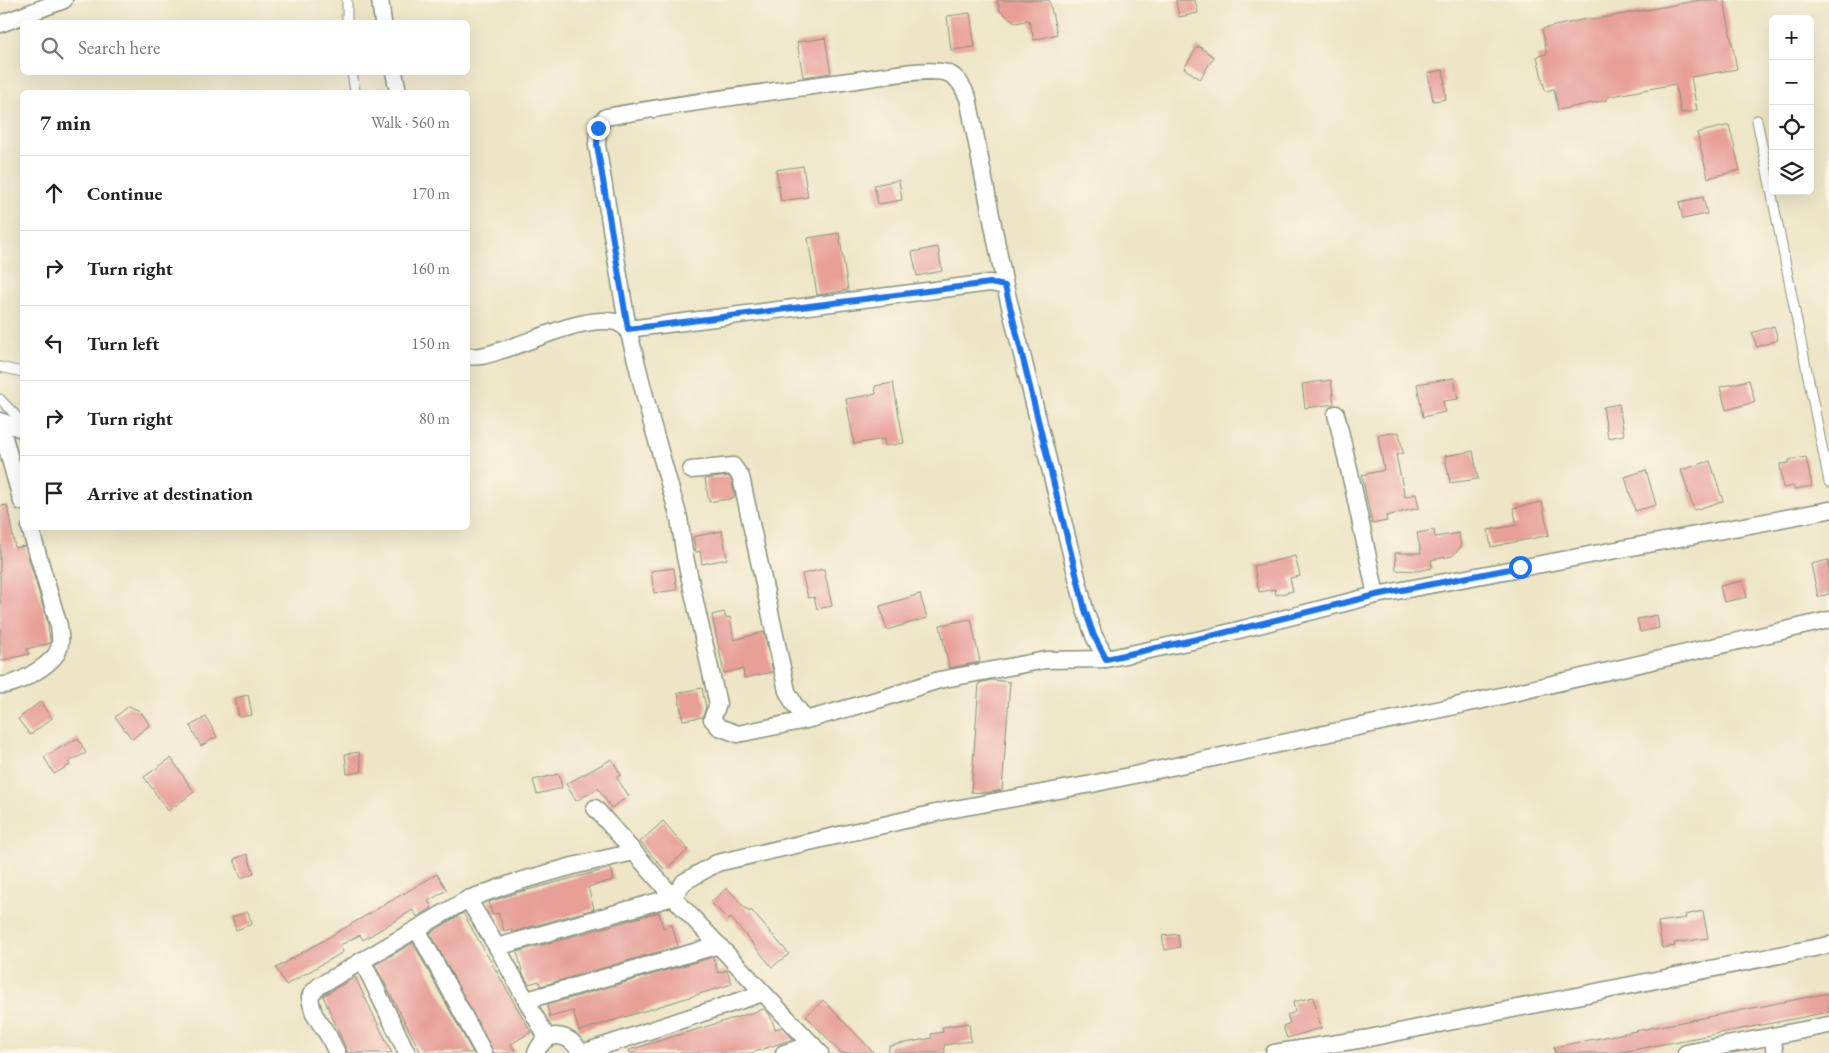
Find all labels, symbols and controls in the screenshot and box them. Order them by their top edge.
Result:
map controls [1769,15,1814,195]
button: + [1769,15,1814,60]
search box [20,20,470,75]
icon: search [38,34,66,62]
text: Search here [78,35,160,60]
button: − [1769,60,1814,105]
button: locate [1769,105,1814,150]
text: 7 min [40,109,91,136]
text: Walk · 560 m [371,112,450,133]
route end [587,117,610,140]
button: layers [1769,150,1814,195]
icon: ahead [40,179,68,207]
text: Continue [87,181,162,206]
text: 170 m [411,183,450,204]
icon: right [40,254,68,282]
text: Turn right [87,256,173,281]
text: 160 m [411,258,450,279]
icon: left [40,329,68,357]
text: Turn left [87,331,159,356]
text: 150 m [411,333,450,354]
icon: right [40,404,68,432]
text: Turn right [87,406,173,431]
text: 80 m [419,408,450,429]
icon: arrive [40,479,68,507]
text: Arrive at destination [87,481,253,506]
route start [1509,556,1532,579]

